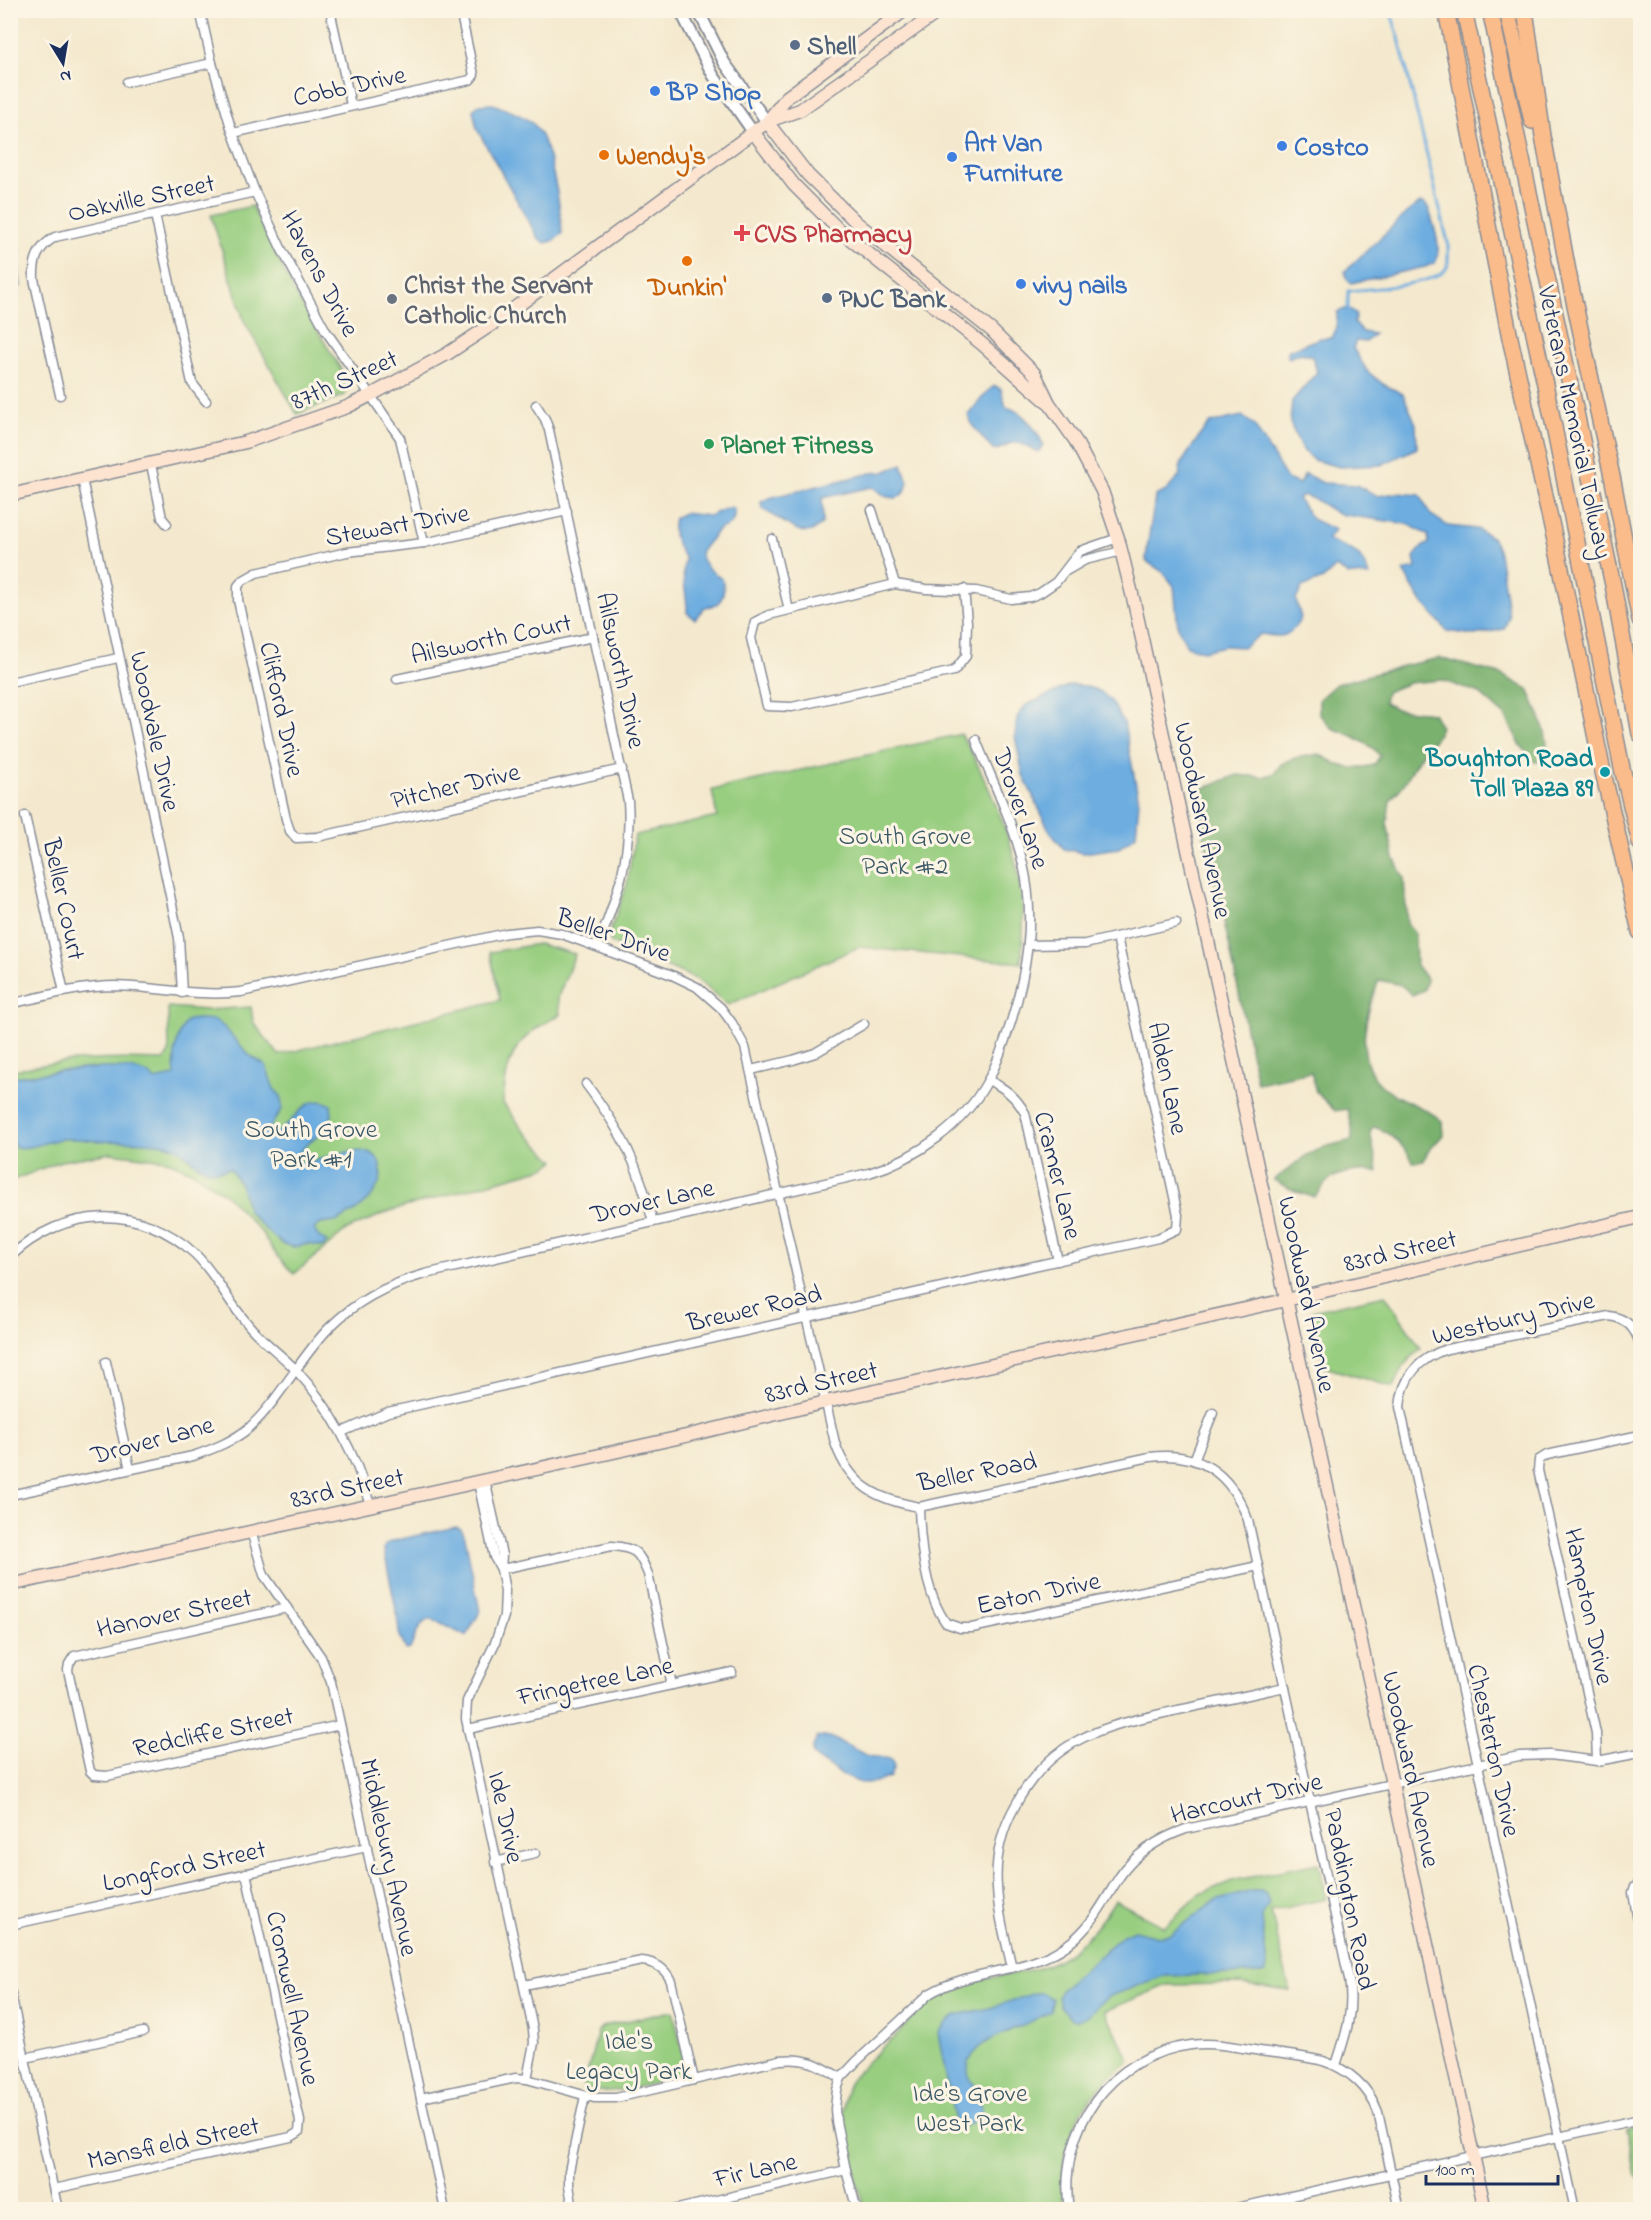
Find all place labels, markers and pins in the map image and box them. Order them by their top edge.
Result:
place label: Shell [807,29,856,67]
marker: Shell [788,38,802,52]
place label: BP Shop [666,75,761,113]
marker: BP Shop [648,84,662,98]
place label: Art Van Furniture [962,126,1064,194]
place label: Costco [1294,130,1369,168]
place label: Wendy's [616,139,706,177]
marker: Costco [1275,139,1289,153]
marker: Wendy's [597,148,611,162]
marker: Art Van Furniture [945,150,959,164]
place label: CVS Pharmacy [754,217,912,255]
marker: CVS Pharmacy [735,226,749,240]
marker: Dunkin' [680,254,694,268]
place label: Christ the Servant Catholic Church [404,268,593,336]
place label: vivy nails [1032,268,1128,306]
place label: Dunkin' [647,270,726,308]
marker: vivy nails [1014,277,1028,291]
place label: PNC Bank [839,282,947,320]
marker: PNC Bank [820,291,834,305]
marker: Christ the Servant Catholic Church [385,292,399,306]
place label: Planet Fitness [721,428,874,466]
marker: Planet Fitness [702,437,716,451]
place label: Boughton Road Toll Plaza 89 [1425,741,1594,809]
marker: Boughton Road Toll Plaza 89 [1598,765,1612,779]

